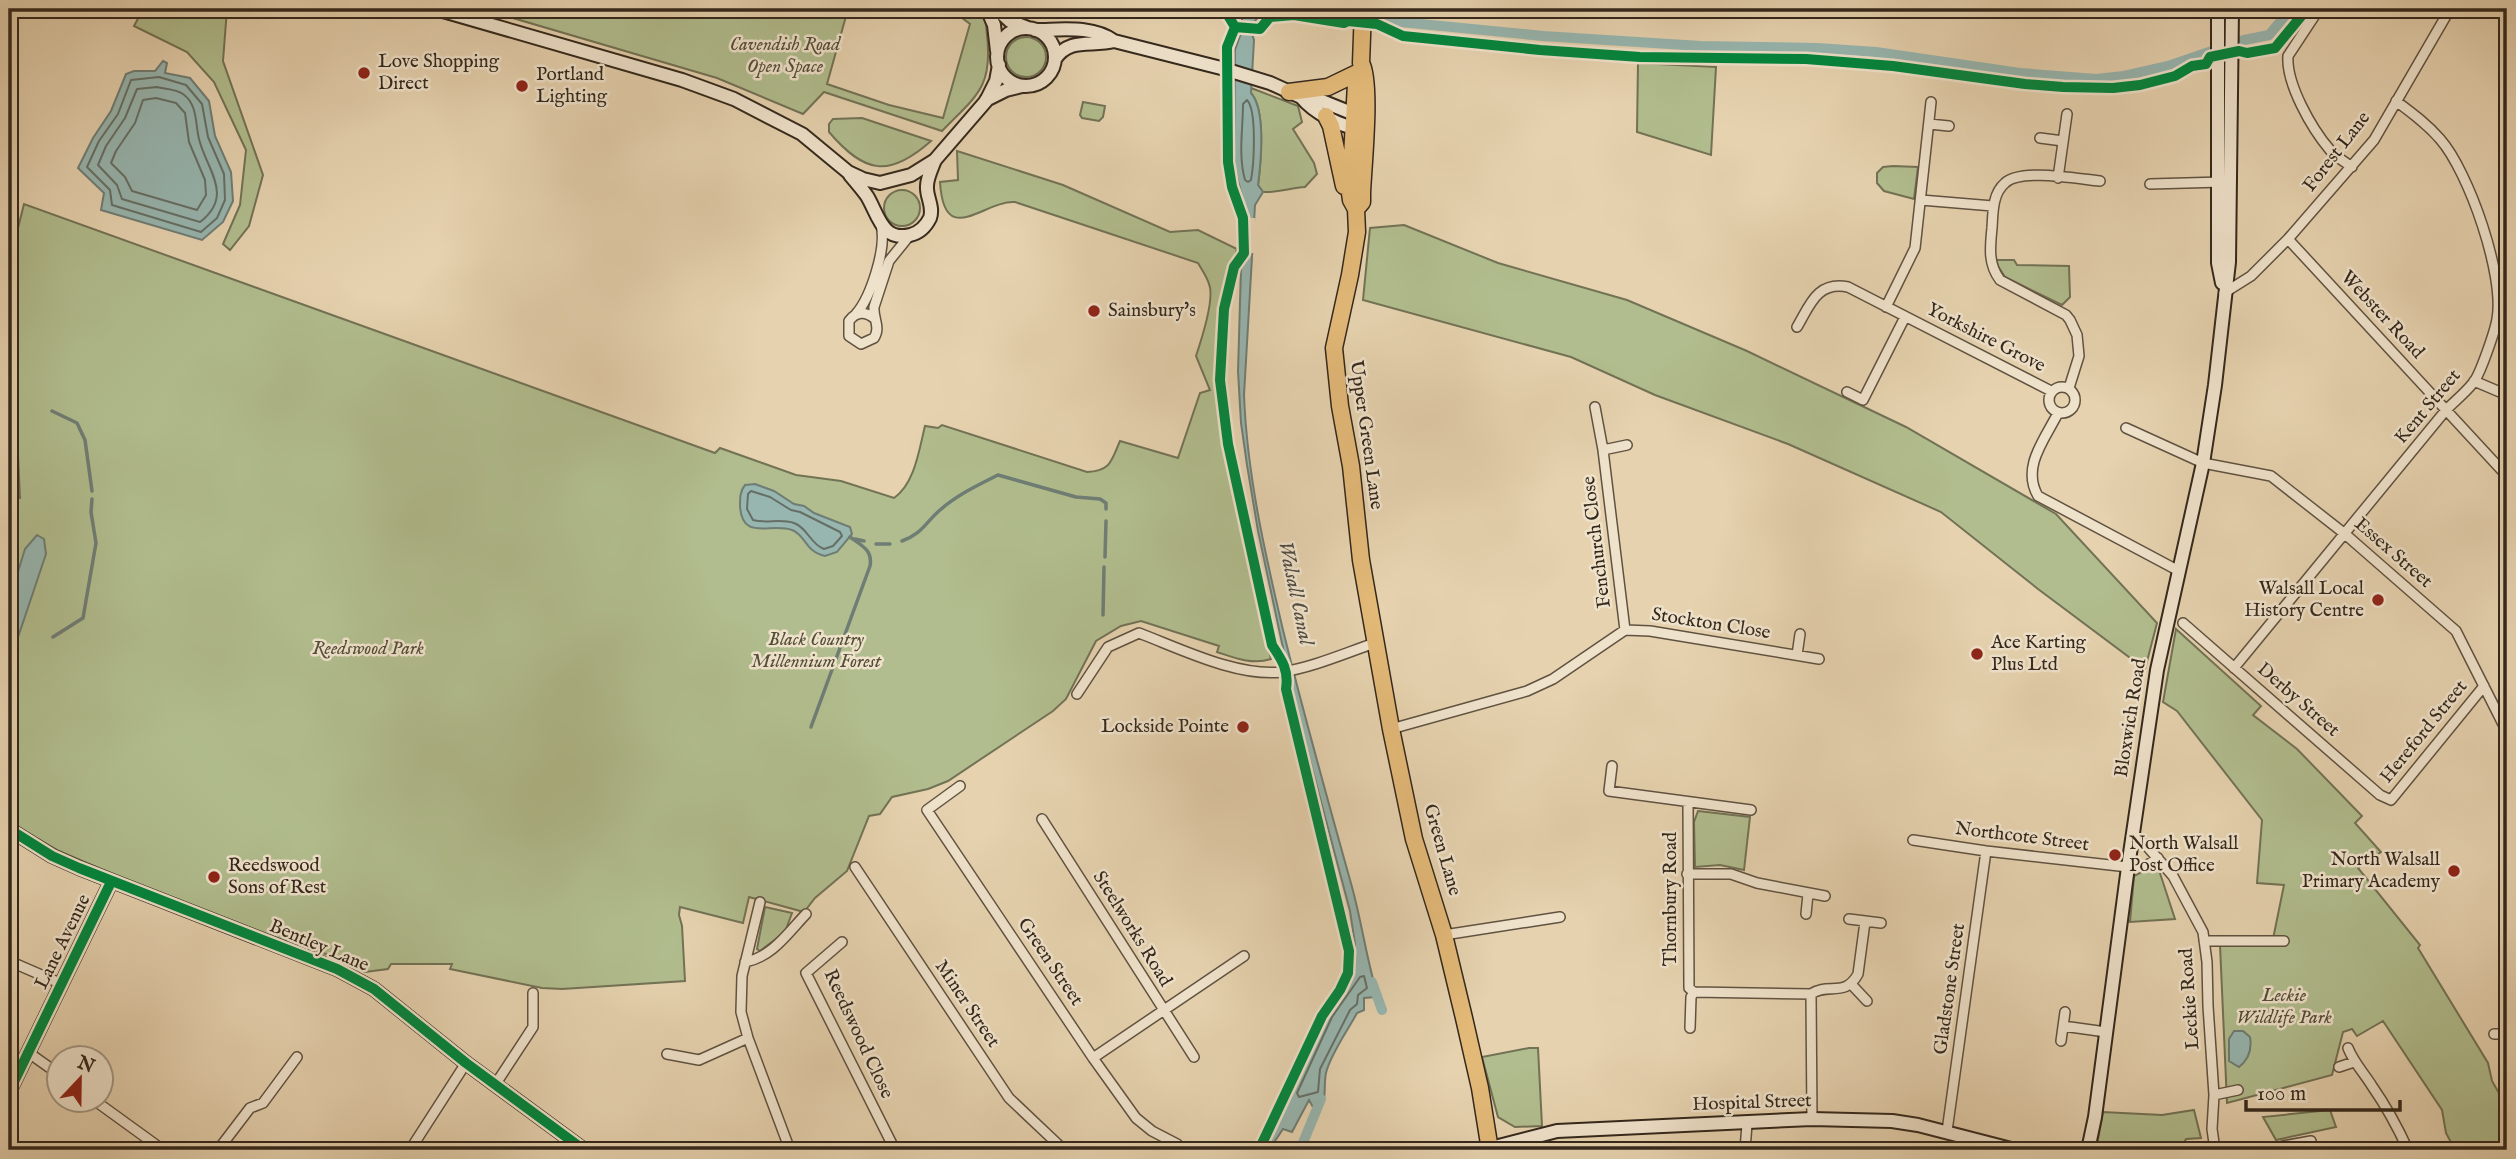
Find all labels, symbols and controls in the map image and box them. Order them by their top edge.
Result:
park label: Cavendish Road Open Space [730,33,841,79]
place label: Love Shopping Direct [378,50,500,96]
place label: Portland Lighting [536,63,608,109]
marker: Love Shopping Direct [356,65,372,81]
marker: Portland Lighting [514,78,530,94]
street label: Forest Lane [2298,107,2376,197]
street label: Webster Road [2335,266,2430,365]
street label: Yorkshire Grove [1923,298,2050,378]
place label: Sainsbury's [1108,299,1196,323]
marker: Sainsbury's [1086,303,1102,319]
street label: Upper Green Lane [1344,359,1388,511]
street label: Kent Street [2390,364,2467,449]
street label: Fenchurch Close [1577,475,1617,609]
street label: Essex Street [2349,512,2437,594]
water label: Walsall Canal [1271,539,1320,649]
place label: Walsall Local History Centre [2244,577,2365,623]
marker: Walsall Local History Centre [2370,592,2386,608]
street label: Stockton Close [1650,603,1772,645]
park label: Black Country Millennium Forest [751,628,882,674]
place label: Ace Karting Plus Ltd [1990,631,2087,677]
park label: Reedswood Park [312,637,424,661]
marker: Ace Karting Plus Ltd [1969,646,1985,662]
street label: Bloxwich Road [2110,656,2152,779]
street label: Derby Street [2252,658,2345,743]
street label: Hereford Street [2375,675,2473,788]
place label: Lockside Pointe [1101,715,1229,739]
marker: Lockside Pointe [1235,719,1251,735]
street label: Green Lane [1417,801,1467,899]
street label: Northcote Street [1954,817,2091,857]
street label: Thornbury Road [1659,831,1683,966]
place label: North Walsall Post Office [2129,832,2239,878]
marker: North Walsall Post Office [2107,847,2123,863]
place label: North Walsall Primary Academy [2302,848,2441,894]
place label: Reedswood Sons of Rest [228,854,327,900]
marker: North Walsall Primary Academy [2446,863,2462,879]
street label: Steelworks Road [1087,867,1178,992]
marker: Reedswood Sons of Rest [206,869,222,885]
street label: Lane Avenue [30,890,96,993]
street label: Green Street [1012,913,1088,1011]
street label: Bentley Lane [266,914,373,978]
street label: Gladstone Street [1929,921,1971,1056]
street label: Leckie Road [2174,947,2206,1050]
street label: Miner Street [929,956,1005,1053]
street label: Reedswood Close [818,965,899,1103]
park label: Leckie Wildlife Park [2236,984,2332,1030]
north arrow [46,1044,116,1114]
text: N [73,1051,98,1080]
scale bar [2246,1068,2400,1112]
text: 100 m [2257,1081,2306,1108]
street label: Hospital Street [1692,1089,1813,1117]

